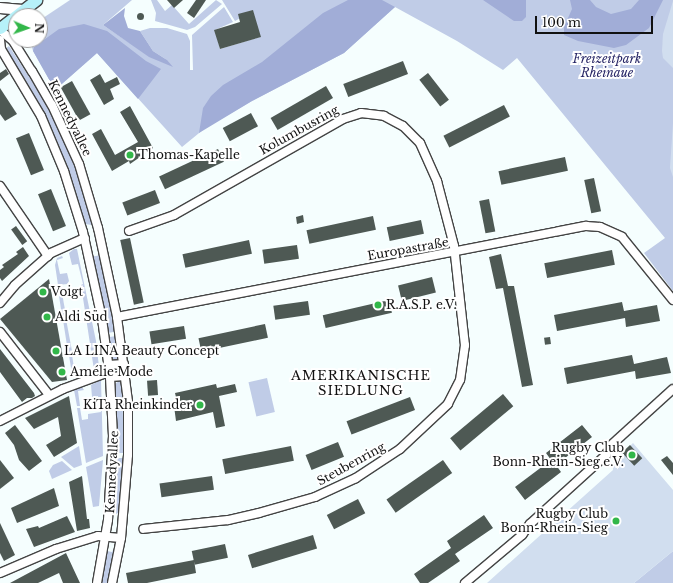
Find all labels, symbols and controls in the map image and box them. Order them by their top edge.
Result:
north arrow [8,8,48,48]
scale bar [537,8,655,34]
text: 100 m [542,15,581,30]
text: N [32,23,46,34]
park label: Freizeitpark Rheinaue [573,52,641,80]
street label: Kennedyallee [45,77,95,159]
street label: Kolumbusring [257,102,341,158]
place label: Thomas-Kapelle [138,148,240,162]
marker: Thomas-Kapelle [125,150,135,160]
street label: Europastraße [366,235,450,263]
place label: Voigt [51,285,83,299]
marker: Voigt [38,287,48,297]
place label: R.A.S.P. e.V. [386,298,457,312]
marker: R.A.S.P. e.V. [373,300,383,310]
place label: Aldi Süd [55,310,108,324]
marker: Aldi Süd [42,312,52,322]
place label: LA LINA Beauty Concept [64,344,221,358]
marker: LA LINA Beauty Concept [51,346,61,356]
place label: Amélie Mode [70,365,153,379]
marker: Amélie Mode [57,367,67,377]
district label: AMERIKANISCHE SIEDLUNG [291,369,431,400]
place label: KiTa Rheinkinder [83,398,192,412]
marker: KiTa Rheinkinder [195,400,205,410]
street label: Kennedyallee [103,430,121,514]
street label: Steubenring [315,439,387,489]
place label: Rugby Club Bonn-Rhein-Sieg e.V. [492,441,624,469]
marker: Rugby Club Bonn-Rhein-Sieg e.V. [627,450,637,460]
place label: Rugby Club Bonn-Rhein-Sieg [501,507,608,535]
marker: Rugby Club Bonn-Rhein-Sieg [611,516,621,526]

